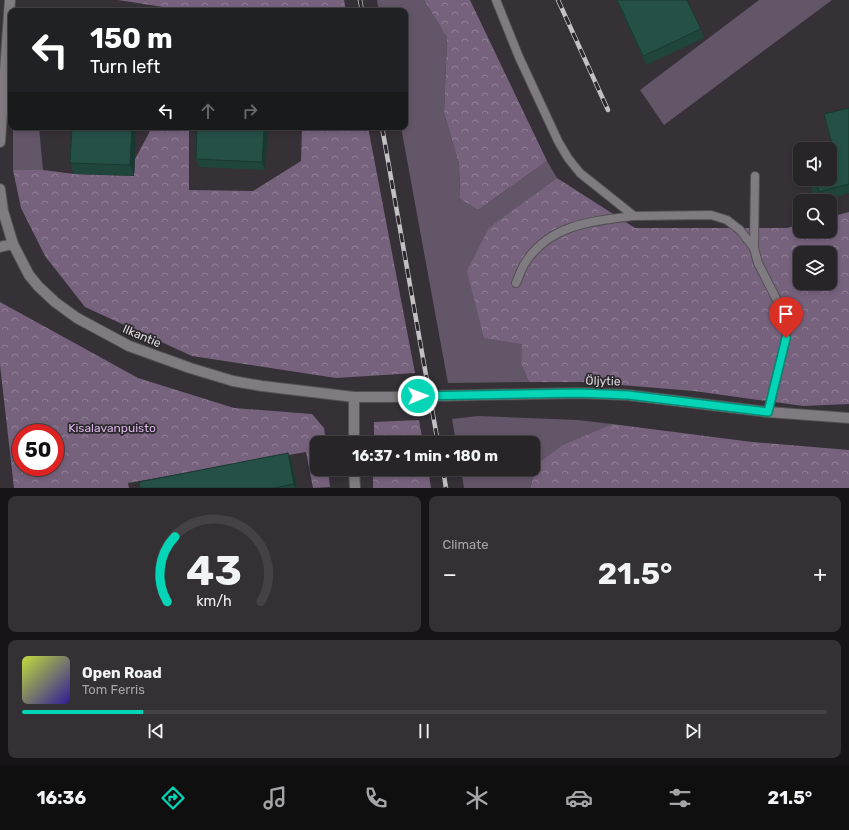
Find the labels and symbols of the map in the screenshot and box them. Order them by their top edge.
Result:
pin [769,297,803,338]
street label: Ilkantie [121,322,164,350]
street label: Öljytie [585,373,621,389]
position arrow [397,375,439,417]
park label: Kisalavanpuisto [68,421,156,435]
speed limit sign: 50 [12,424,64,476]

